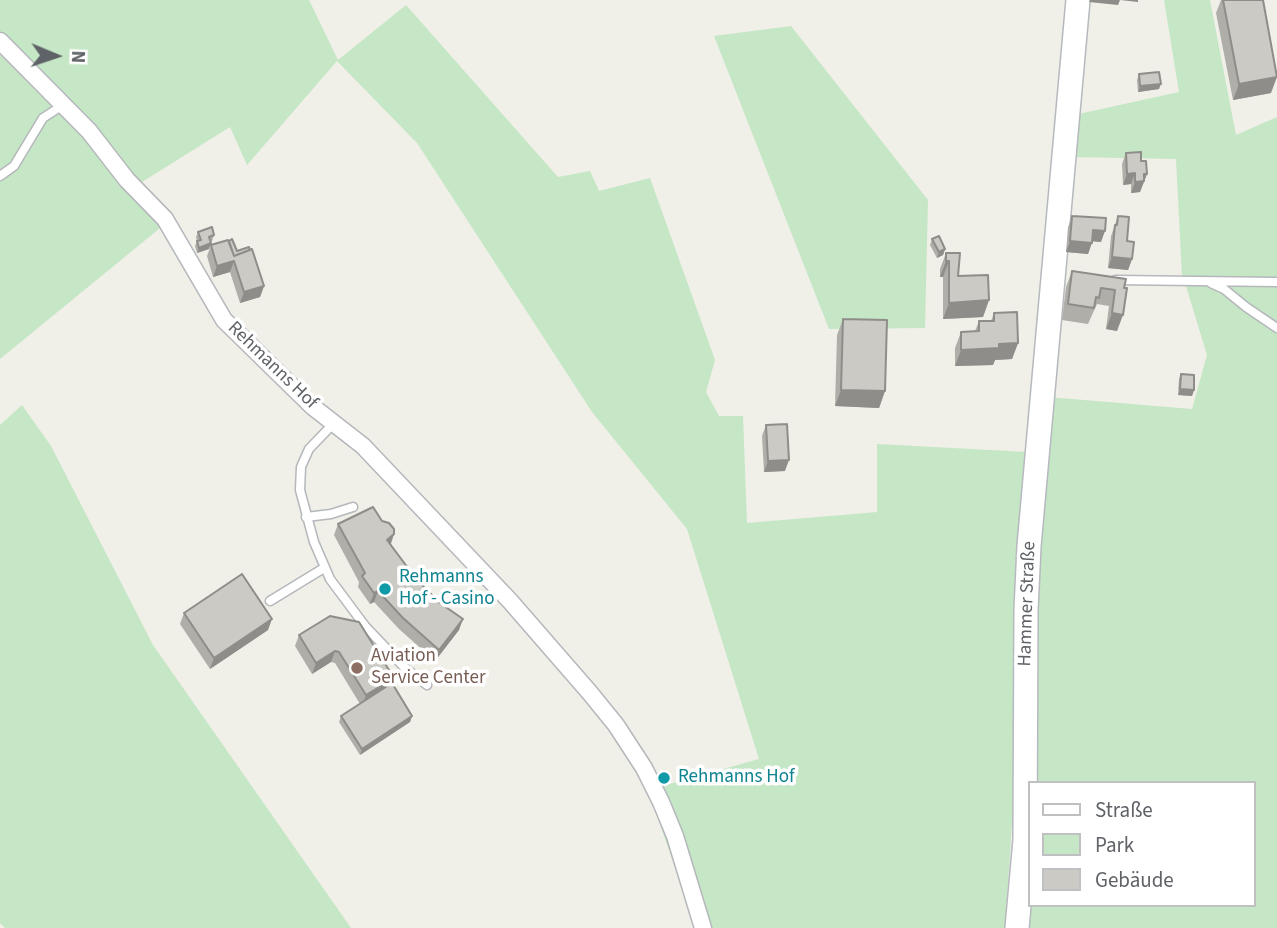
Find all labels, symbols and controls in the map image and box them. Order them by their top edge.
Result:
north arrow [21,21,91,91]
text: N [64,50,91,64]
street label: Rehmanns Hof [222,317,322,415]
street label: Hammer Straße [1014,541,1042,667]
place label: Rehmanns Hof - Casino [399,567,494,611]
marker: Rehmanns Hof - Casino [377,581,393,597]
place label: Aviation Service Center [371,646,486,690]
marker: Aviation Service Center [349,660,365,676]
place label: Rehmanns Hof [678,767,794,789]
marker: Rehmanns Hof [656,770,672,786]
legend [1028,781,1256,907]
text: Straße [1095,795,1153,825]
text: Park [1095,830,1134,860]
text: Gebäude [1095,865,1174,895]

